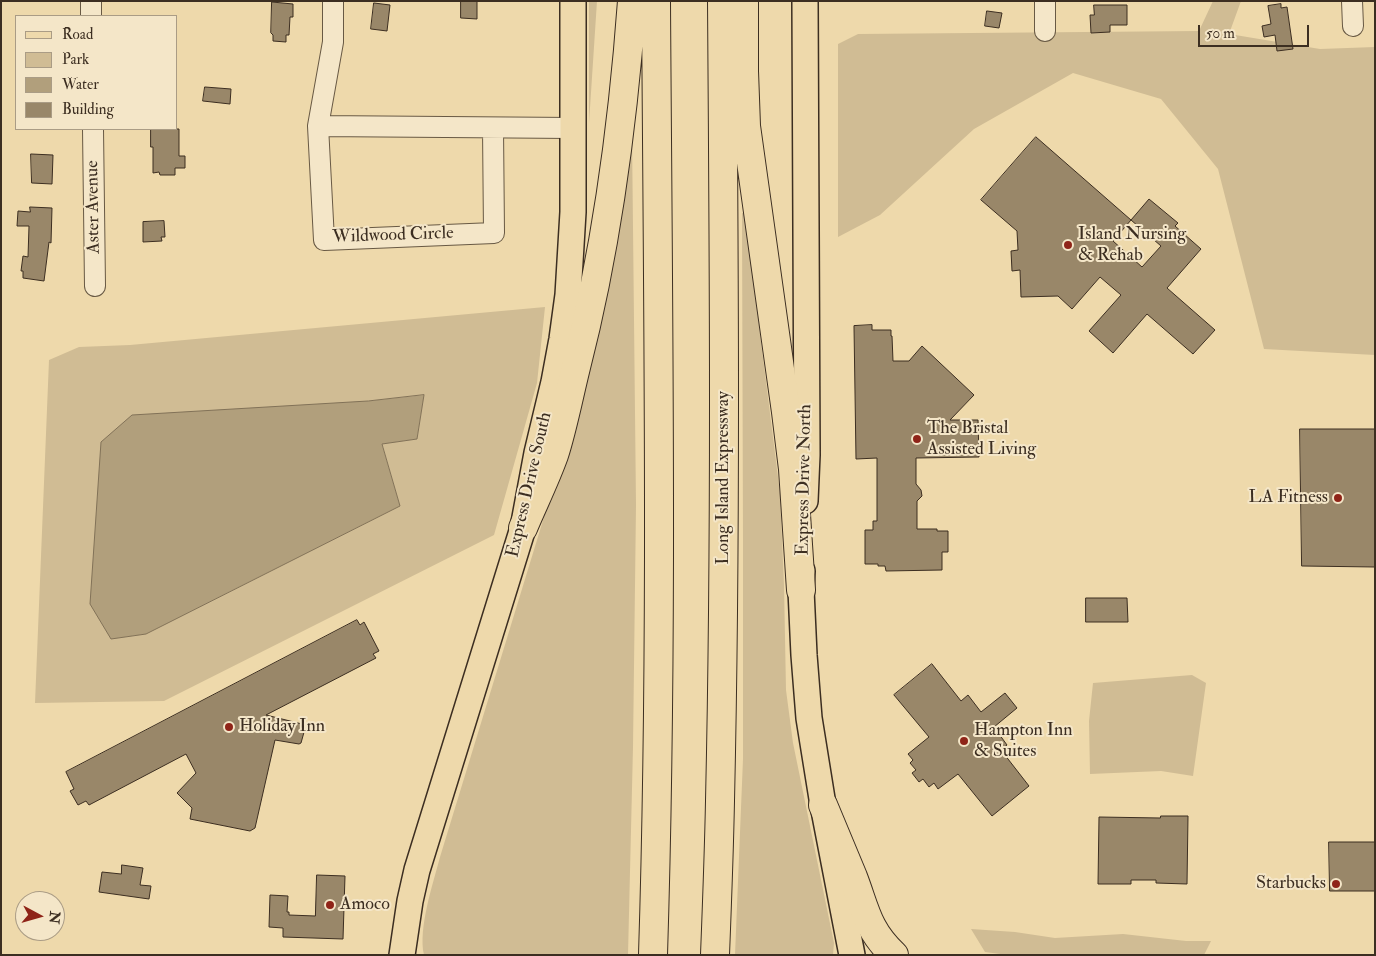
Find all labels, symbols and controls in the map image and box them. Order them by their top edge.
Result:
legend [15,15,178,130]
scale bar [1201,15,1312,47]
text: 50 m [1206,24,1235,43]
text: Road [62,25,93,44]
text: Park [62,50,89,69]
text: Water [62,75,99,94]
text: Building [62,100,114,119]
street label: Aster Avenue [82,160,106,254]
street label: Wildwood Circle [332,223,454,249]
place label: Island Nursing & Rehab [1078,224,1186,266]
marker: Island Nursing & Rehab [1062,239,1074,251]
street label: Long Island Expressway [713,391,735,565]
street label: Express Drive North [793,404,817,556]
street label: Express Drive South [503,410,557,560]
place label: The Bristal Assisted Living [927,418,1036,460]
marker: The Bristal Assisted Living [911,433,923,445]
place label: LA Fitness [1249,487,1328,509]
marker: LA Fitness [1332,492,1344,504]
place label: Holiday Inn [239,716,325,738]
place label: Hampton Inn & Suites [974,720,1072,762]
marker: Holiday Inn [223,721,235,733]
marker: Hampton Inn & Suites [958,735,970,747]
place label: Starbucks [1256,873,1326,895]
marker: Starbucks [1330,878,1342,890]
north arrow [15,891,65,941]
place label: Amoco [340,894,390,916]
marker: Amoco [324,899,336,911]
text: N [45,910,64,925]

